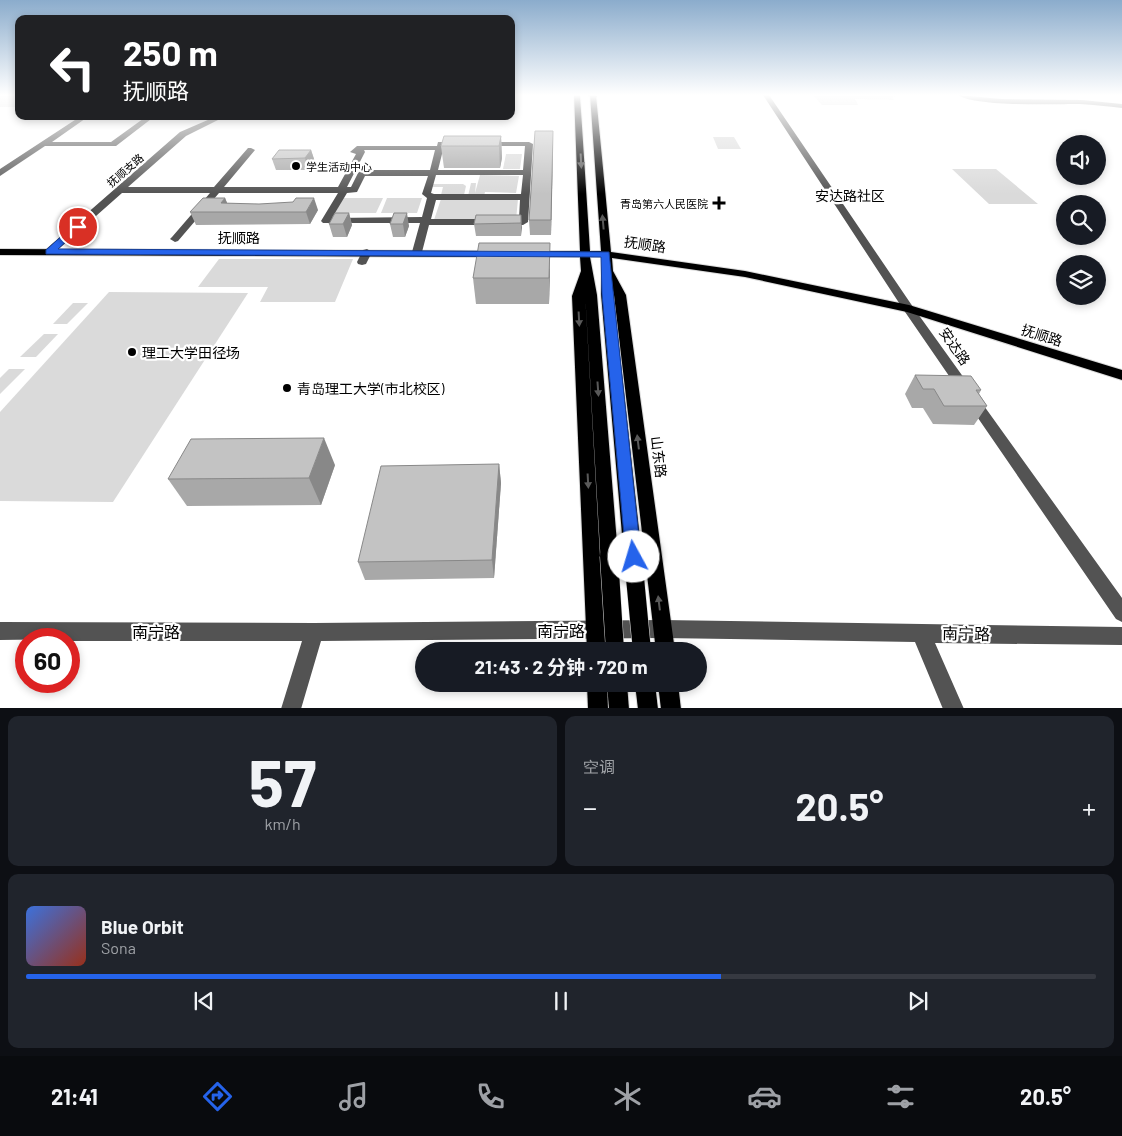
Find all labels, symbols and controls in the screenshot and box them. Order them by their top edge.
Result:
text: 250 m [123,31,218,73]
icon: left [40,35,105,100]
text: 抚顺路 [123,77,189,103]
map controls [1056,135,1106,305]
button: sound [1056,135,1106,185]
street label: 抚顺支路 [104,151,146,189]
one-way arrow [577,153,585,169]
marker: 学生活动中心 [290,160,302,172]
place label: 学生活动中心 [306,160,372,173]
district label: 安达路社区 [815,187,885,204]
button: search [1056,195,1106,245]
marker: 青岛第六人民医院 [712,196,726,210]
place label: 青岛第六人民医院 [620,197,708,210]
pin [57,206,99,248]
icon: arrive [64,213,92,241]
one-way arrow [599,214,607,230]
street label: 抚顺路 [218,229,260,246]
street label: 抚顺路 [623,233,667,255]
button: layers [1056,255,1106,305]
one-way arrow [575,311,583,327]
street label: 抚顺路 [1019,321,1065,349]
street label: 安达路 [936,324,974,368]
place label: 理工大学田径场 [142,344,240,361]
marker: 理工大学田径场 [126,346,138,358]
place label: 青岛理工大学(市北校区) [297,380,445,397]
marker: 青岛理工大学(市北校区) [281,382,293,394]
one-way arrow [594,382,602,398]
one-way arrow [634,433,642,449]
street label: 山东路 [648,435,670,479]
one-way arrow [584,473,592,489]
position arrow [607,530,659,582]
one-way arrow [655,595,663,611]
street label: 南宁路 [537,621,585,640]
street label: 南宁路 [132,622,180,641]
street label: 南宁路 [942,623,990,643]
speed limit sign: 60 [15,628,80,693]
text: 21:43 · 2 分钟 · 720 m [474,655,648,678]
text: 57 [249,742,316,820]
text: 空调 [583,757,615,776]
text: 20.5° [796,783,883,829]
text: − [583,790,597,824]
text: + [1082,790,1096,824]
text: km/h [264,814,301,833]
text: Blue Orbit [101,915,184,938]
text: Sona [101,938,136,957]
icon: previous [190,987,218,1015]
icon: pause [547,987,575,1015]
icon: next [904,987,932,1015]
icon: directions [200,1079,235,1114]
icon: music [336,1079,371,1114]
icon: phone [473,1079,508,1114]
icon: climate [610,1079,645,1114]
icon: car [747,1079,782,1114]
icon: filters [883,1079,918,1114]
text: 21:41 [51,1083,98,1109]
text: 20.5° [1020,1083,1071,1109]

